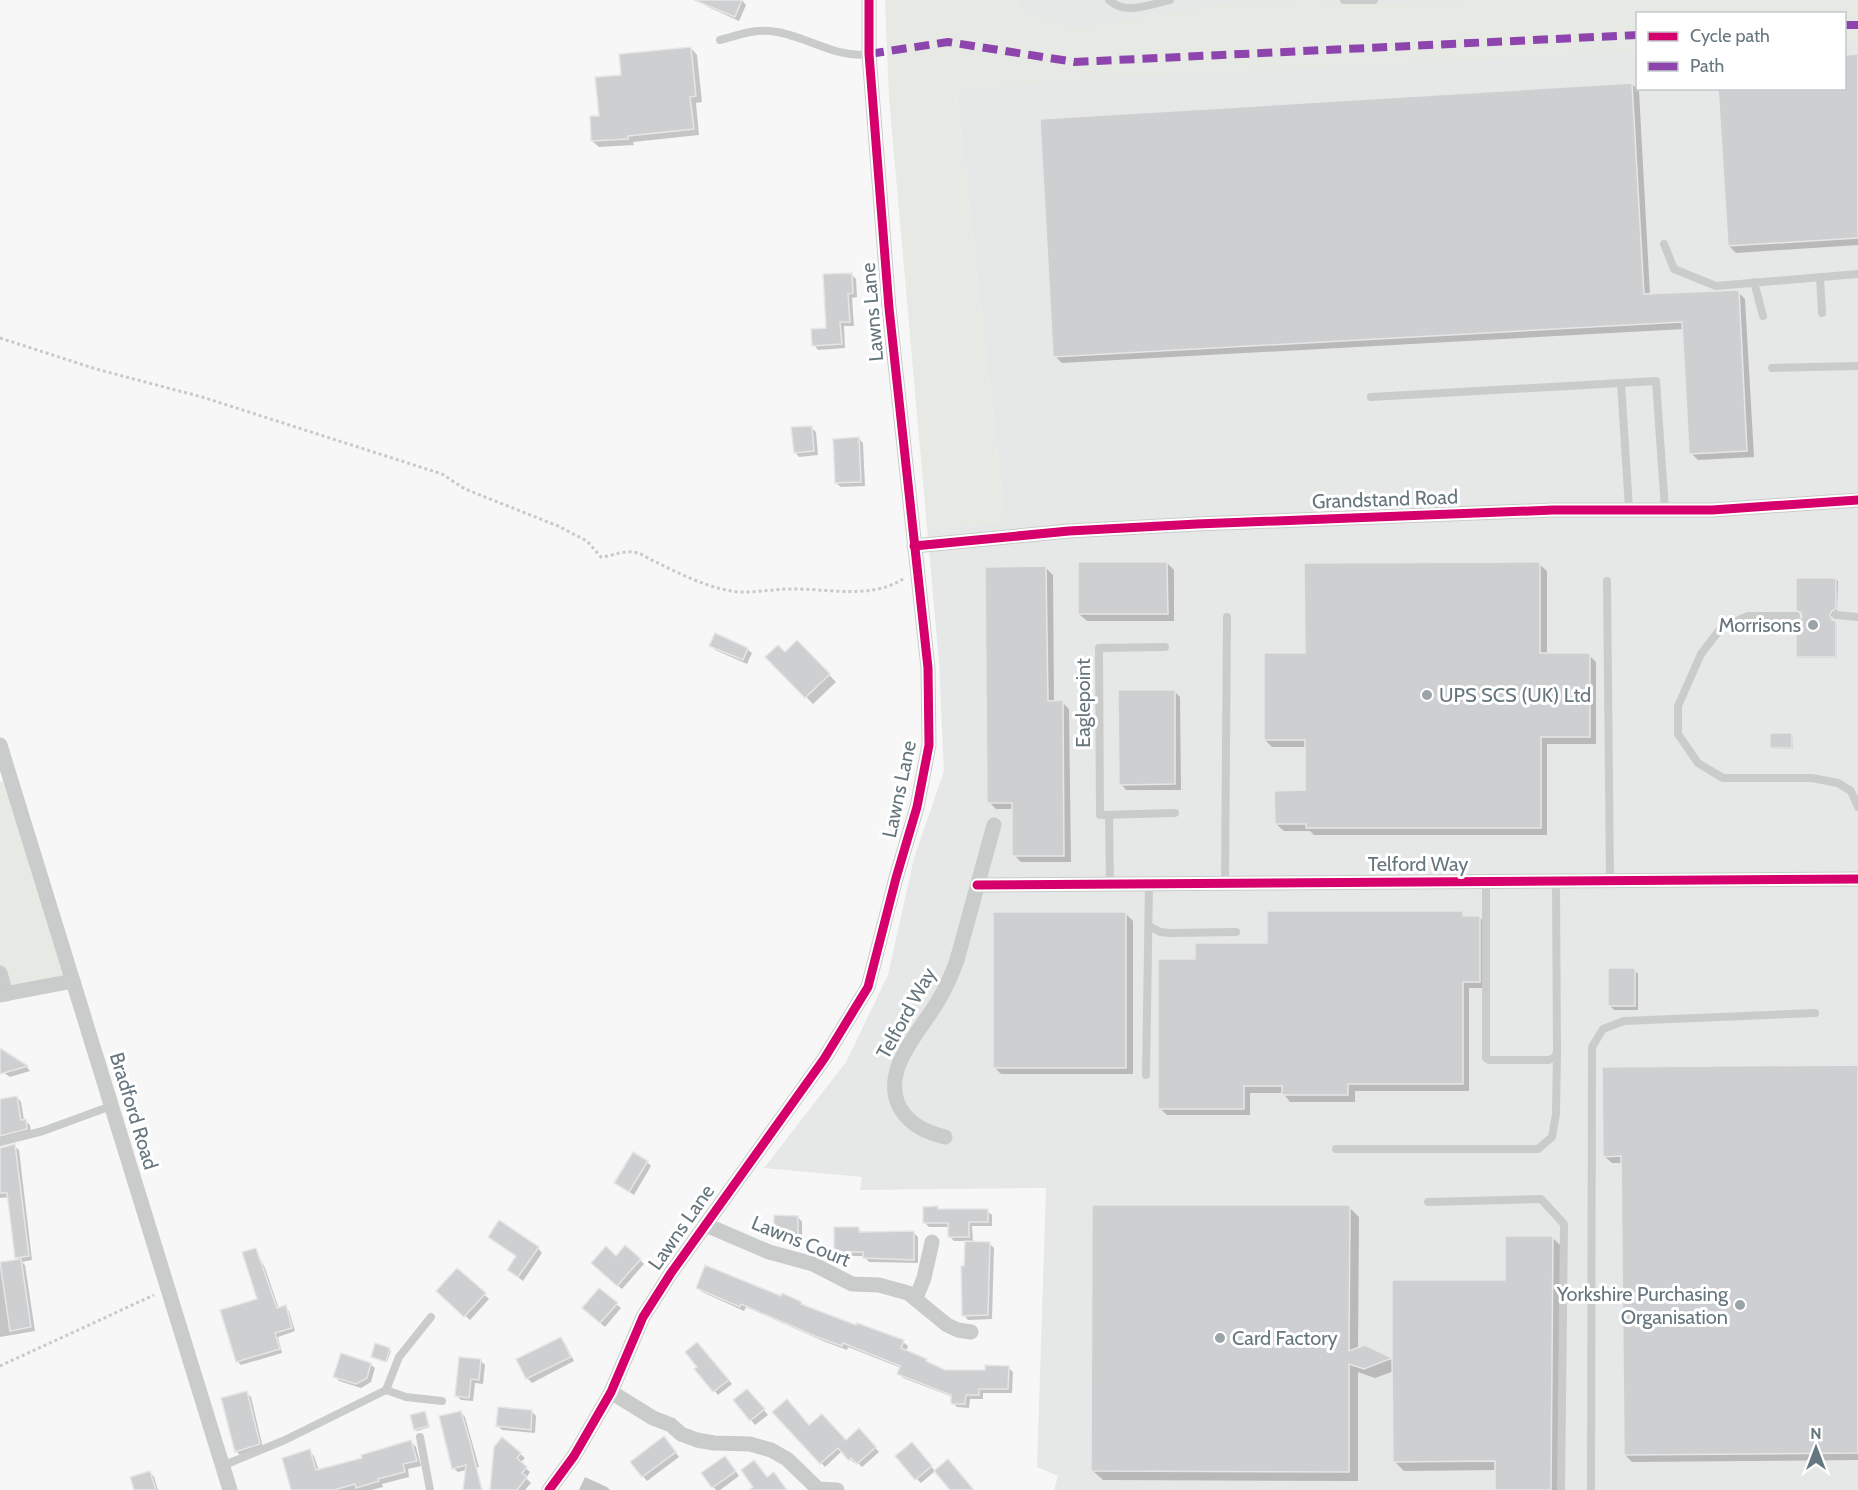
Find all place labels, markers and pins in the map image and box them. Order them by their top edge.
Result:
place label: Morrisons [1718,613,1801,637]
marker: Morrisons [1806,618,1820,632]
place label: UPS SCS (UK) Ltd [1439,683,1591,707]
marker: UPS SCS (UK) Ltd [1420,688,1434,702]
place label: Yorkshire Purchasing Organisation [1556,1282,1729,1329]
marker: Yorkshire Purchasing Organisation [1733,1298,1747,1312]
place label: Card Factory [1232,1326,1338,1350]
marker: Card Factory [1213,1331,1227,1345]

